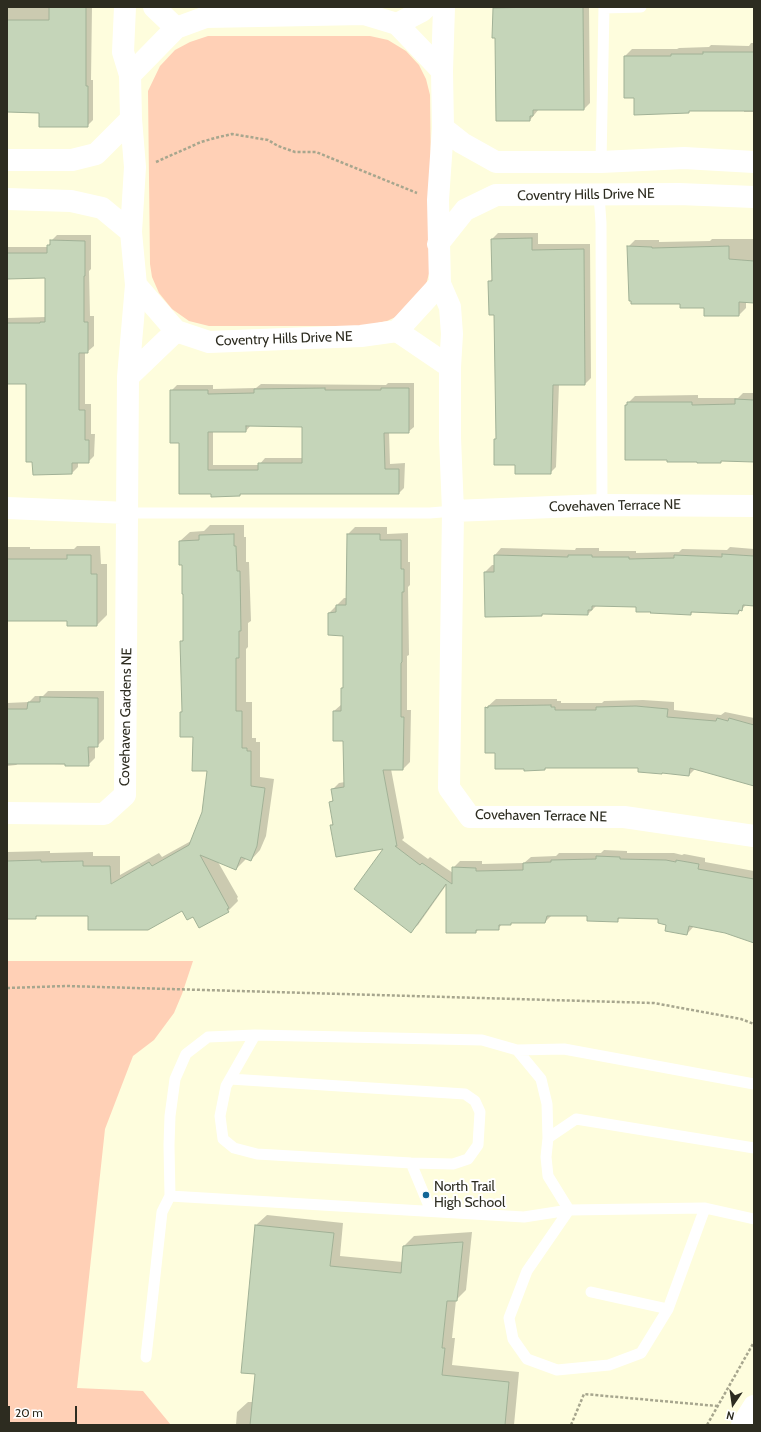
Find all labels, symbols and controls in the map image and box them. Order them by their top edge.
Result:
street label: Coventry Hills Drive NE [517,185,655,205]
street label: Coventry Hills Drive NE [215,328,353,350]
street label: Covehaven Terrace NE [549,496,681,516]
street label: Covehaven Gardens NE [116,648,136,786]
street label: Covehaven Terrace NE [475,806,607,826]
place label: North Trail High School [434,1179,505,1212]
marker: North Trail High School [421,1190,431,1200]
north arrow [713,1384,753,1424]
scale bar [10,1398,79,1424]
text: 20 m [15,1405,43,1420]
text: N [725,1408,736,1423]

